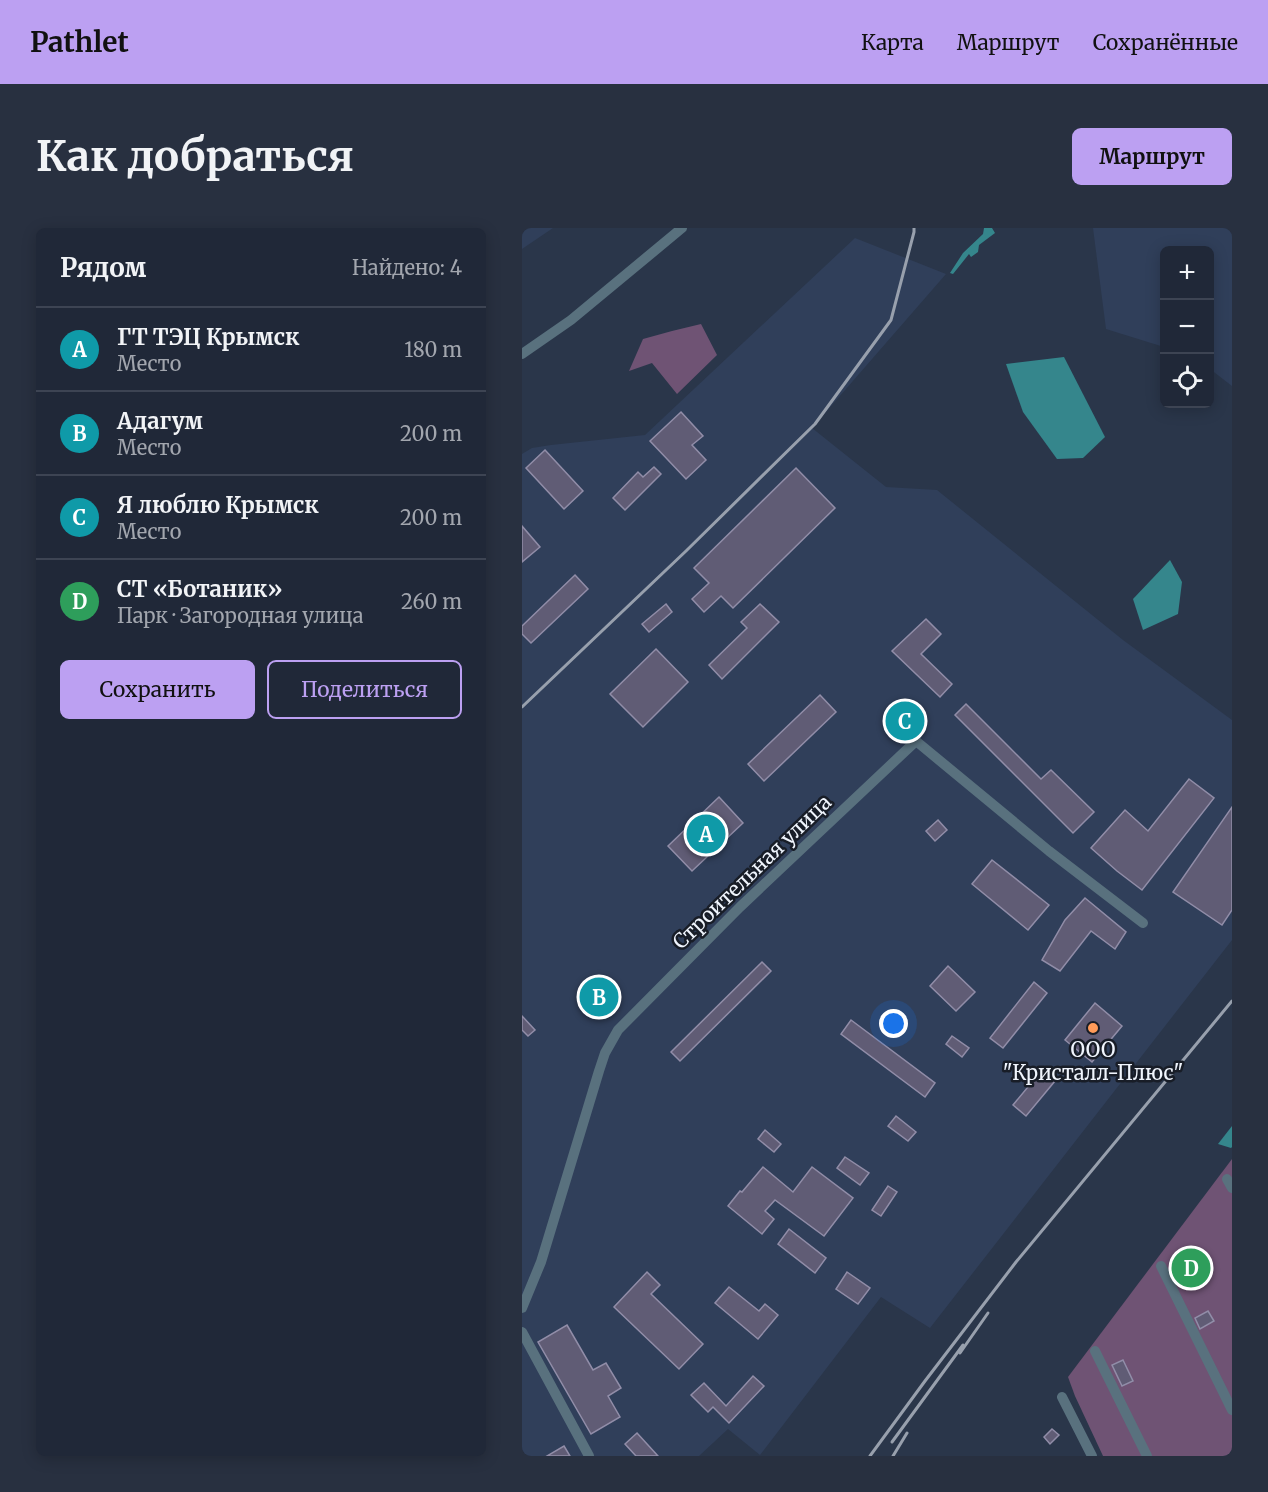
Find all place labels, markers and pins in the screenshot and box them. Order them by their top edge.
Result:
pin: C [886,698,925,744]
pin: A [686,812,726,856]
pin: B [580,974,619,1020]
marker: ООО "Кристалл-Плюс" [1086,1021,1100,1035]
place label: ООО "Кристалл-Плюс" [1003,1037,1183,1085]
pin: D [1172,1246,1210,1290]

